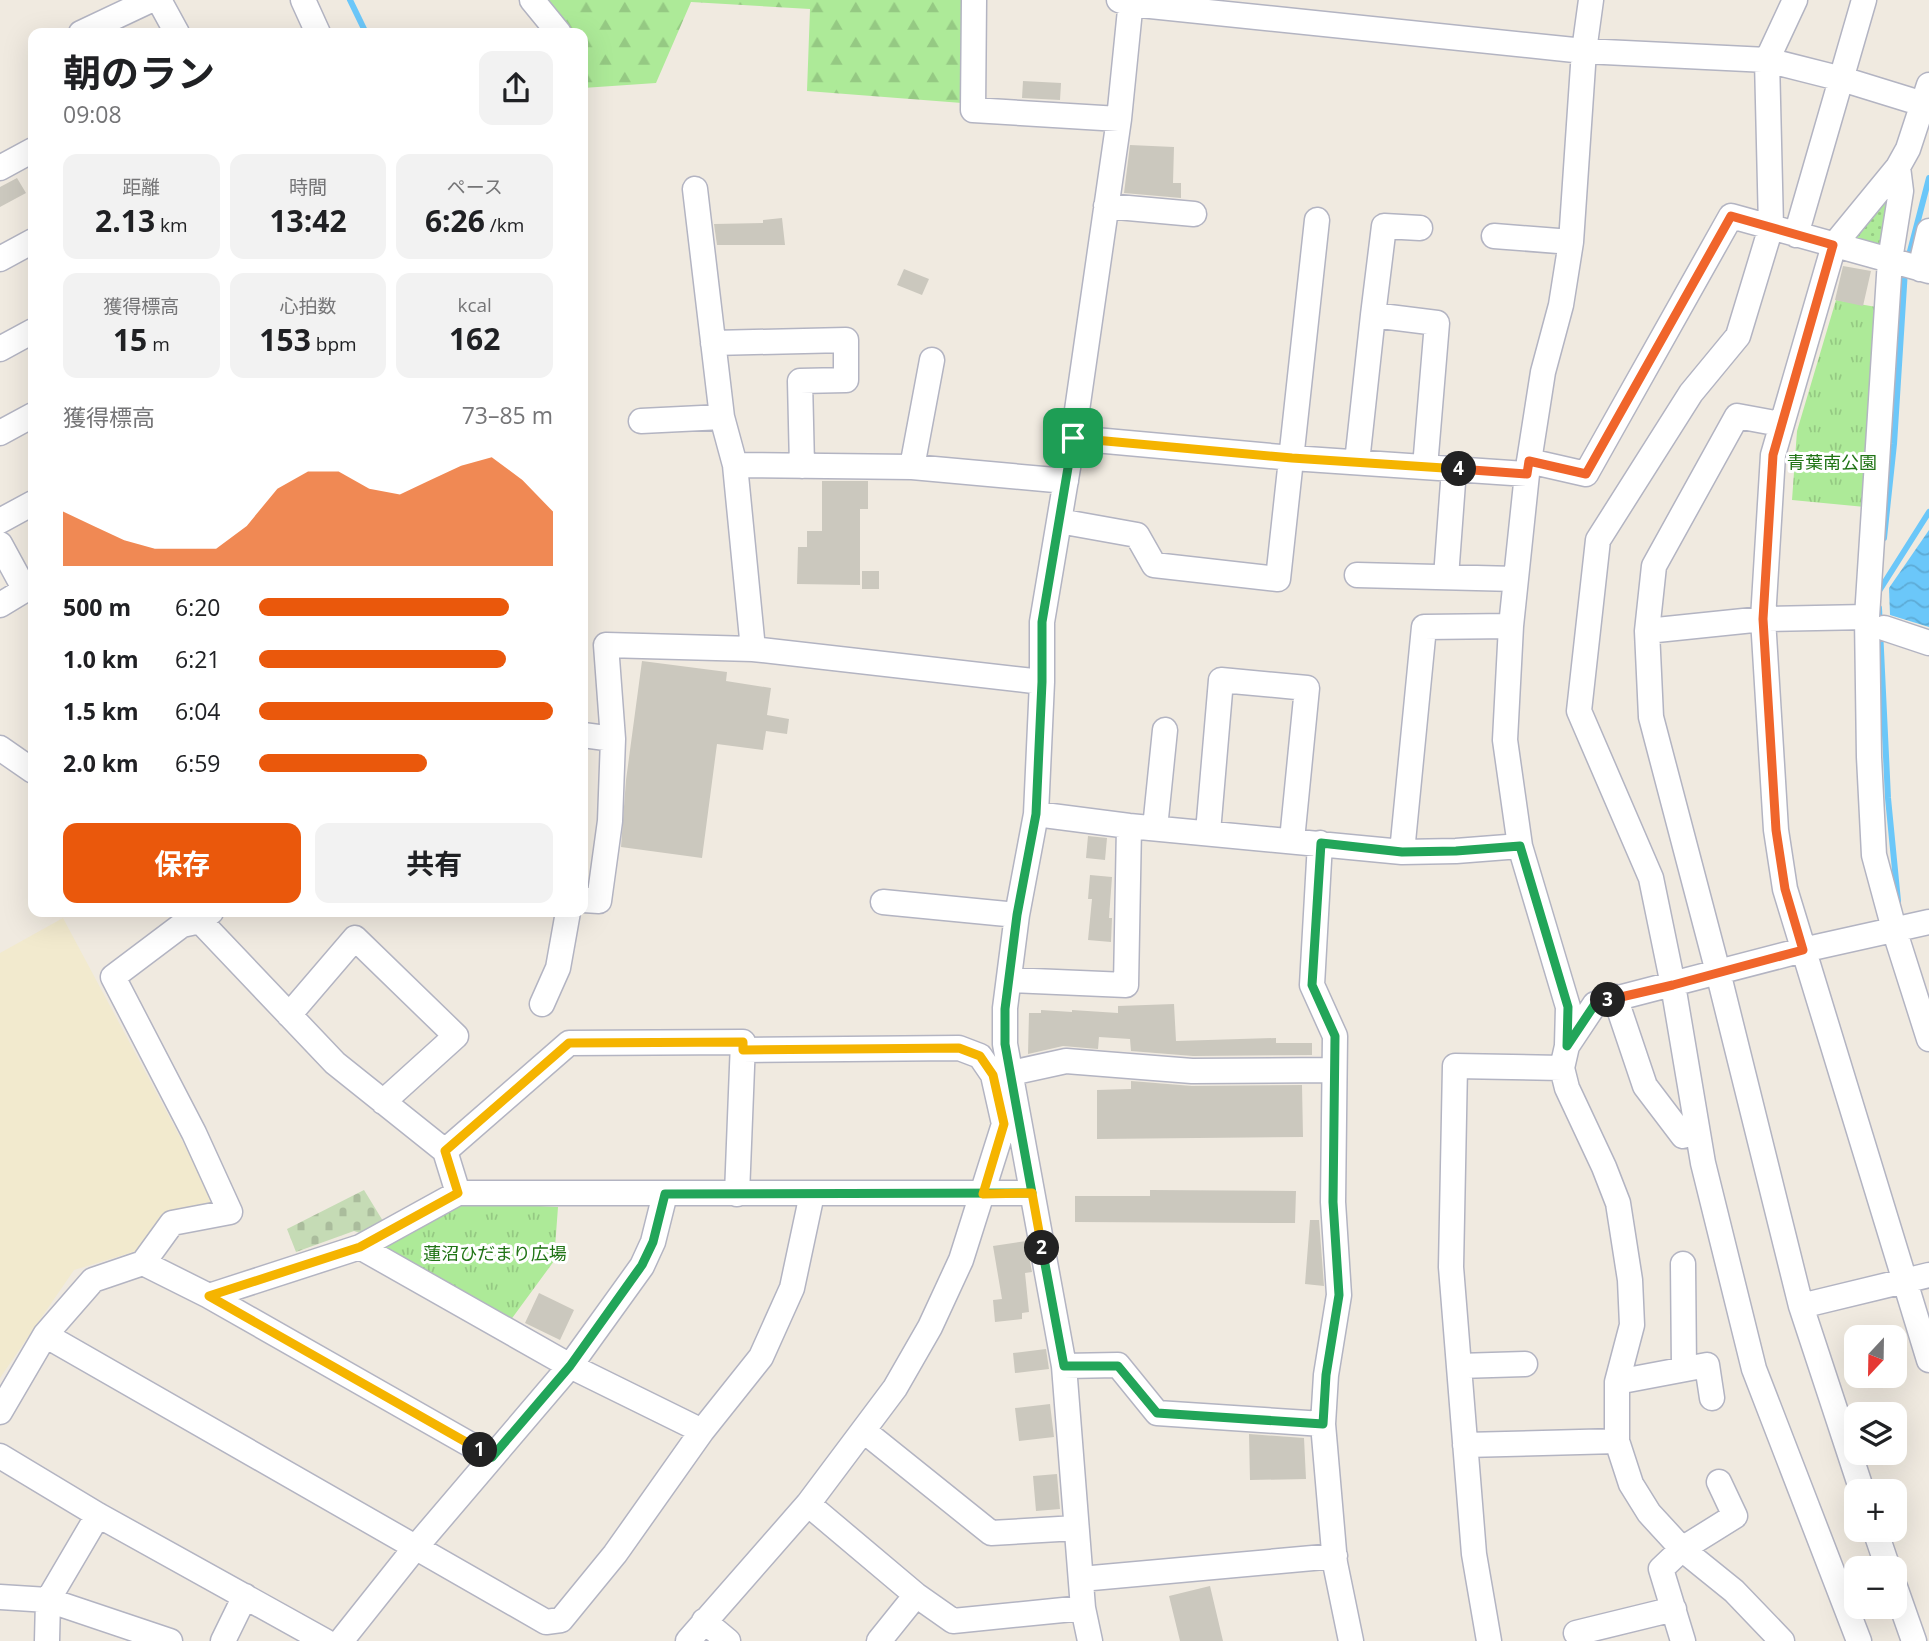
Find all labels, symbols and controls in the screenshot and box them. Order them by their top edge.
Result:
text: 朝のラン [63,46,215,98]
button: share [479,51,553,125]
text: 09:08 [63,98,122,130]
text: 距離 [122,174,160,200]
text: 時間 [289,174,327,200]
text: ペース [447,174,503,200]
text: 2.13 [95,200,155,241]
text: 13:42 [269,200,347,241]
text: 6:26 [425,200,485,241]
text: km [155,212,188,238]
text: /km [485,212,524,238]
text: kcal [457,292,492,318]
text: 獲得標高 [103,293,179,319]
text: 心拍数 [279,293,337,319]
text: 162 [449,318,500,359]
text: 15 [113,319,147,360]
text: 153 [259,319,311,360]
text: m [147,331,170,357]
text: bpm [311,331,357,357]
text: 73–85 m [462,399,553,431]
text: 獲得標高 [63,401,155,433]
pin [1043,408,1103,468]
icon: arrive [1054,419,1092,457]
park label: 青葉南公園 [1787,450,1877,474]
pin: 4 [1442,452,1476,486]
text: 4 [1453,455,1464,481]
text: 500 m [63,591,131,623]
text: 6:20 [175,591,221,623]
text: 1.0 km [63,643,139,675]
text: 6:21 [175,643,221,675]
text: 1.5 km [63,695,139,727]
text: 6:04 [175,695,221,727]
text: 2.0 km [63,747,139,779]
text: 6:59 [175,747,221,779]
button: 保存 [63,823,301,903]
button: 共有 [315,823,553,903]
pin: 3 [1590,982,1626,1018]
text: 3 [1602,986,1613,1012]
pin: 2 [1024,1230,1060,1266]
text: 2 [1036,1234,1047,1260]
park label: 蓮沼ひだまり広場 [423,1241,567,1265]
north arrow [1844,1325,1908,1388]
map controls [1844,1325,1907,1619]
button: layers [1844,1402,1907,1465]
pin: 1 [462,1432,498,1468]
text: 1 [474,1436,485,1462]
button: + [1844,1479,1907,1542]
button: − [1844,1556,1907,1619]

